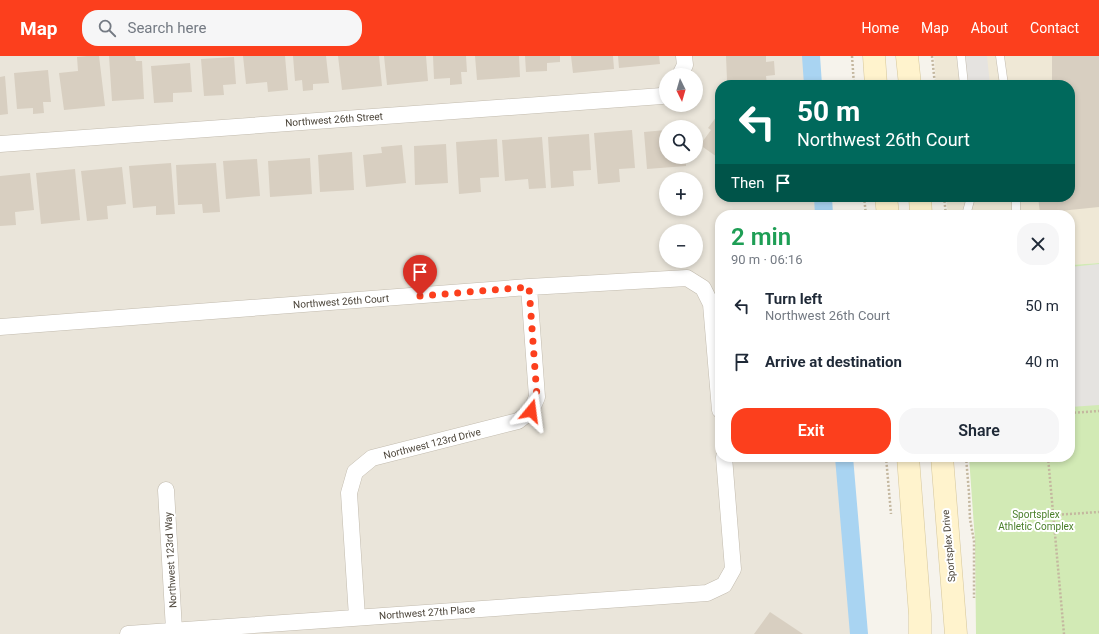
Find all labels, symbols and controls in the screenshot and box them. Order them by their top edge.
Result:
search box [82,10,362,46]
text: Map [20,17,58,40]
icon: search [96,17,118,39]
text: Search here [128,19,206,37]
text: Home [861,20,899,36]
text: Map [921,20,949,36]
text: About [971,20,1008,36]
text: Contact [1030,20,1079,36]
north arrow [659,68,703,112]
map controls [659,68,703,268]
text: 50 m [797,95,860,128]
icon: left [731,96,783,148]
street label: Northwest 26th Street [285,111,383,128]
button: search [659,120,703,164]
text: Northwest 26th Court [797,129,970,150]
button: + [659,172,703,216]
icon: arrive [772,172,794,194]
text: Then [731,174,764,192]
text: 2 min [731,223,791,251]
button: close [1017,223,1059,265]
button: − [659,224,703,268]
text: 90 m · 06:16 [731,252,802,267]
pin [403,255,437,296]
icon: arrive [409,261,431,283]
text: Turn left [765,290,822,308]
street label: Northwest 26th Court [293,293,389,310]
icon: left [731,295,753,317]
text: 50 m [1025,297,1059,315]
text: Northwest 26th Court [765,308,890,323]
icon: arrive [731,351,753,373]
text: Arrive at destination [765,353,902,371]
text: 40 m [1025,353,1059,371]
position arrow [510,390,552,432]
button: Exit [731,408,891,454]
button: Share [899,408,1059,454]
street label: Northwest 123rd Drive [382,426,482,461]
street label: Sportsplex Drive [940,509,957,583]
park label: Sportsplex Athletic Complex [998,509,1074,532]
street label: Northwest 123rd Way [162,511,179,608]
street label: Northwest 27th Place [379,604,475,621]

